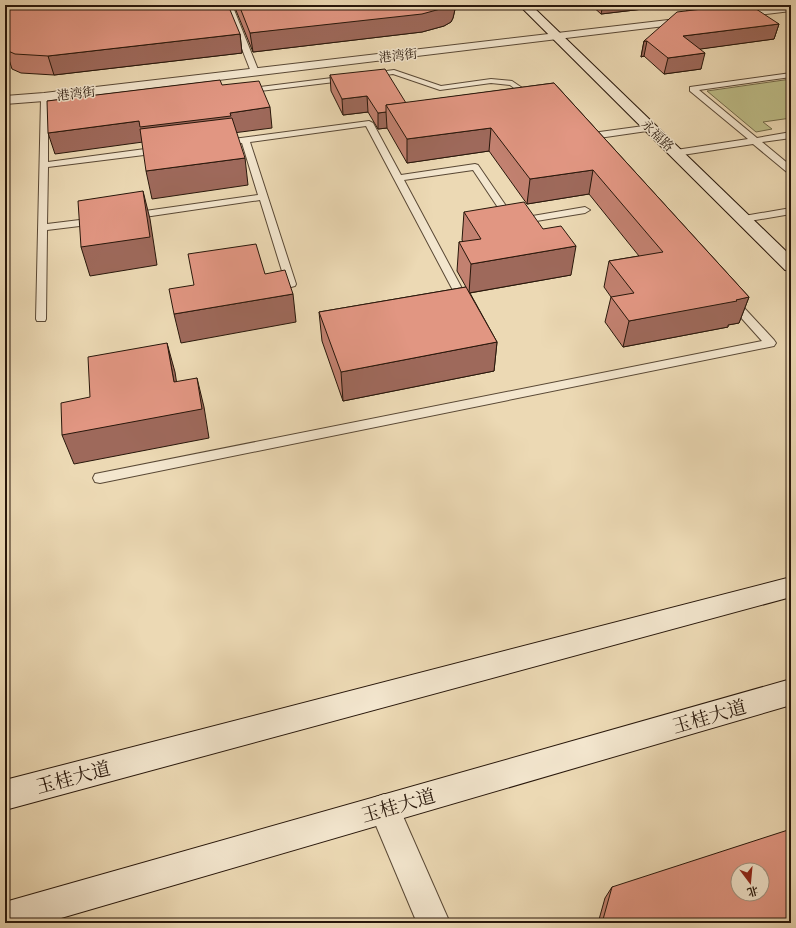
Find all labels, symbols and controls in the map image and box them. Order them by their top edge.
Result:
street label: 港湾街 [378,46,418,66]
street label: 港湾街 [56,84,96,104]
street label: 永福路 [638,116,677,155]
street label: 玉桂大道 [669,695,749,738]
street label: 玉桂大道 [33,757,113,798]
street label: 玉桂大道 [358,784,438,827]
north arrow [730,862,770,902]
text: 北 [746,883,760,899]

